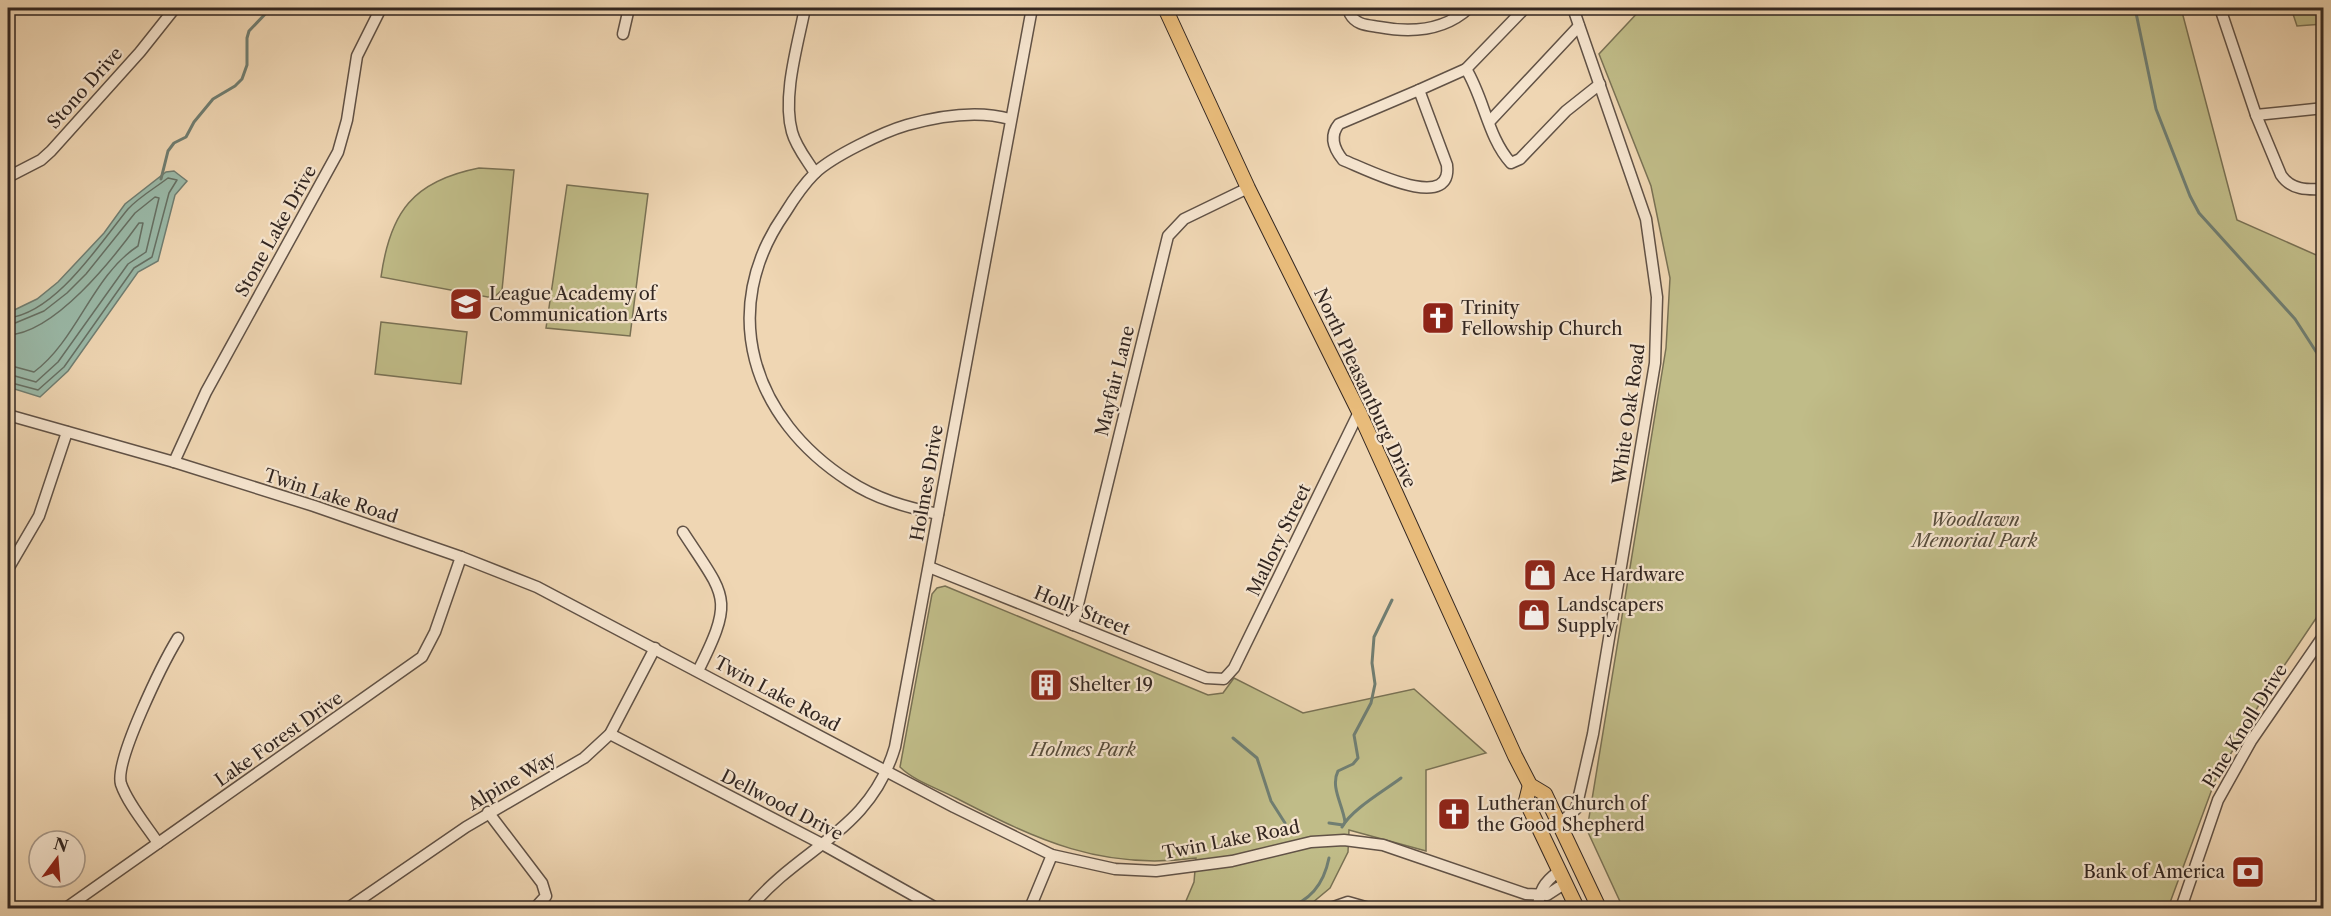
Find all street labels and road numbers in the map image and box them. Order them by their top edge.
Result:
street label: Stono Drive [43,43,127,133]
street label: Stone Lake Drive [231,161,321,301]
street label: North Pleasantburg Drive [1309,285,1421,491]
street label: Mayfair Lane [1091,323,1139,439]
street label: White Oak Road [1608,342,1650,487]
street label: Holmes Drive [906,423,948,543]
street label: Twin Lake Road [261,464,401,528]
street label: Mallory Street [1242,480,1316,600]
street label: Holly Street [1031,582,1134,641]
street label: Twin Lake Road [710,652,844,736]
street label: Pine Knoll Drive [2198,660,2292,792]
street label: Lake Forest Drive [211,687,347,791]
street label: Alpine Way [463,747,561,816]
street label: Dellwood Drive [717,765,847,845]
street label: Twin Lake Road [1160,816,1302,864]

